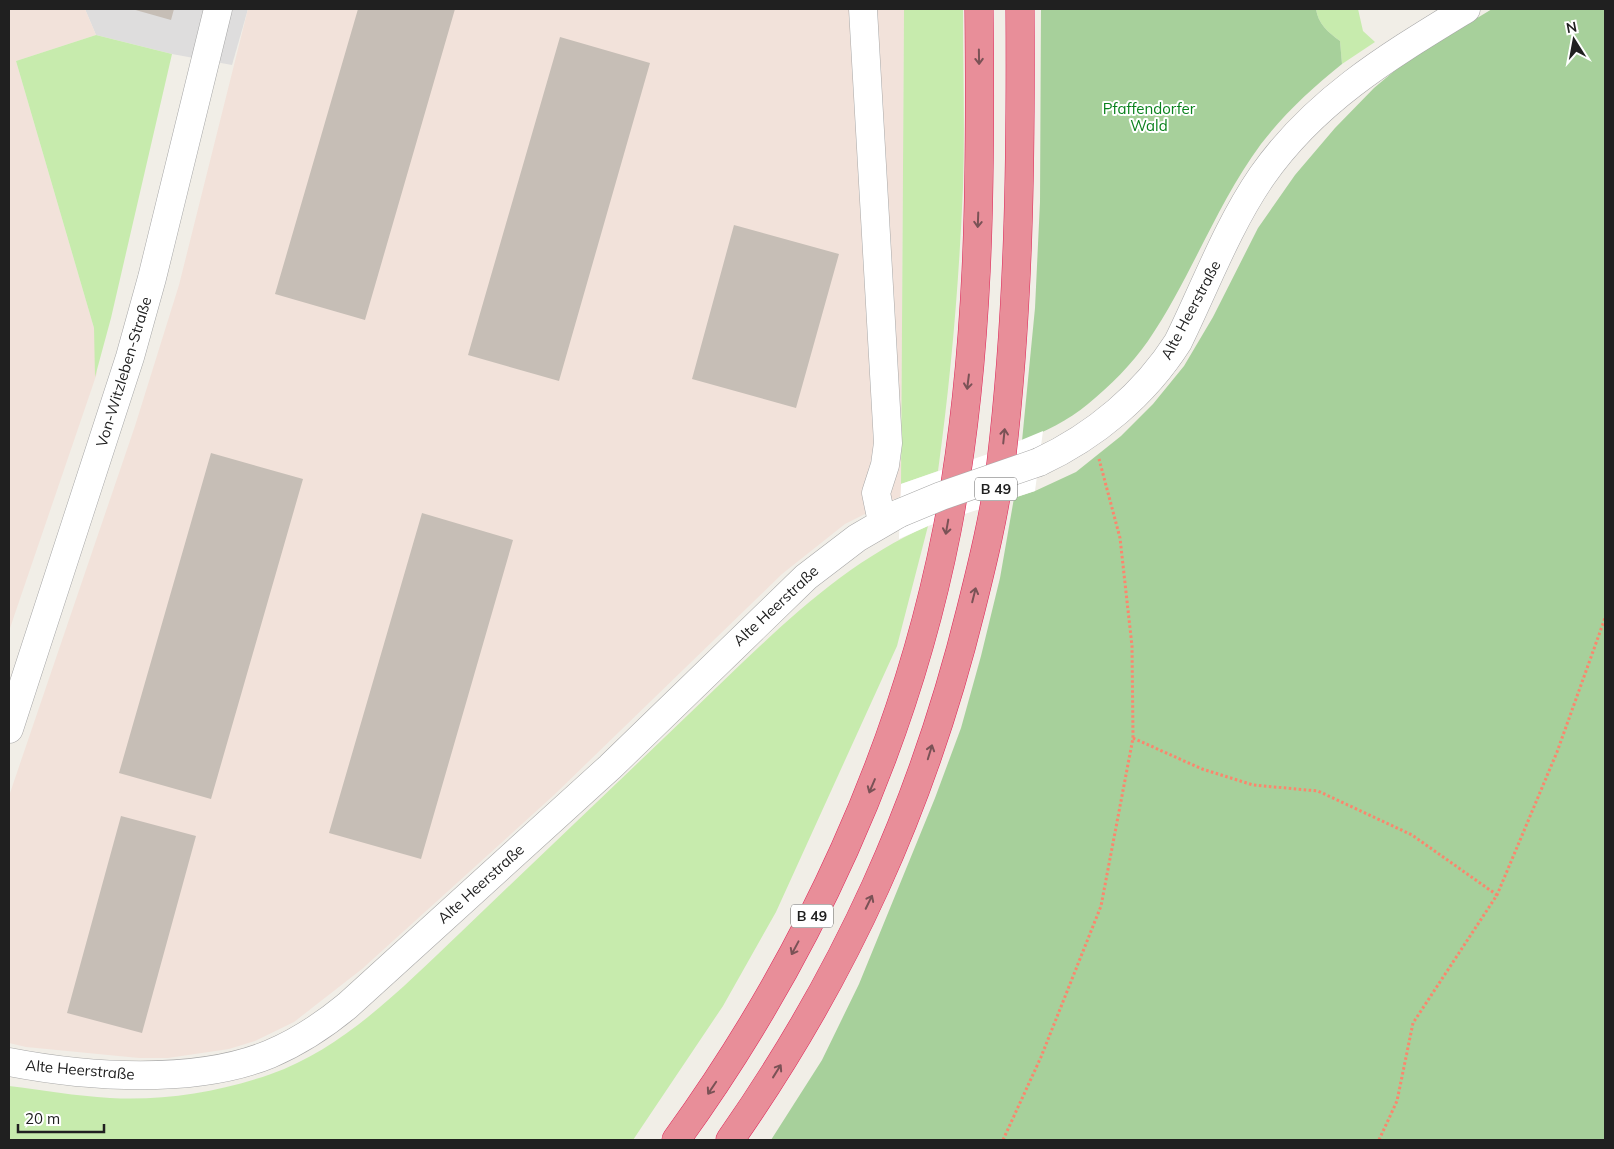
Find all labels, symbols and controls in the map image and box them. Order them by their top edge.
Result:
north arrow [1549,15,1599,65]
text: N [1565,17,1578,37]
one-way arrow [974,49,984,65]
park label: Pfaffendorfer Wald [1103,99,1196,135]
one-way arrow [973,212,983,228]
street label: Alte Heerstraße [1156,257,1225,363]
street label: Von-Witzleben-Straße [92,294,155,449]
one-way arrow [963,374,973,390]
one-way arrow [999,428,1008,444]
road number: B 49 [975,478,1017,500]
one-way arrow [942,519,952,535]
street label: Alte Heerstraße [729,561,822,650]
one-way arrow [970,588,979,604]
one-way arrow [925,744,935,760]
one-way arrow [867,778,876,793]
street label: Alte Heerstraße [434,840,528,927]
one-way arrow [865,895,874,910]
road number: B 49 [791,904,833,928]
one-way arrow [790,941,800,956]
street label: Alte Heerstraße [25,1055,136,1084]
one-way arrow [772,1064,782,1078]
one-way arrow [707,1081,717,1095]
scale bar [18,1102,104,1134]
text: 20 m [25,1109,60,1128]

